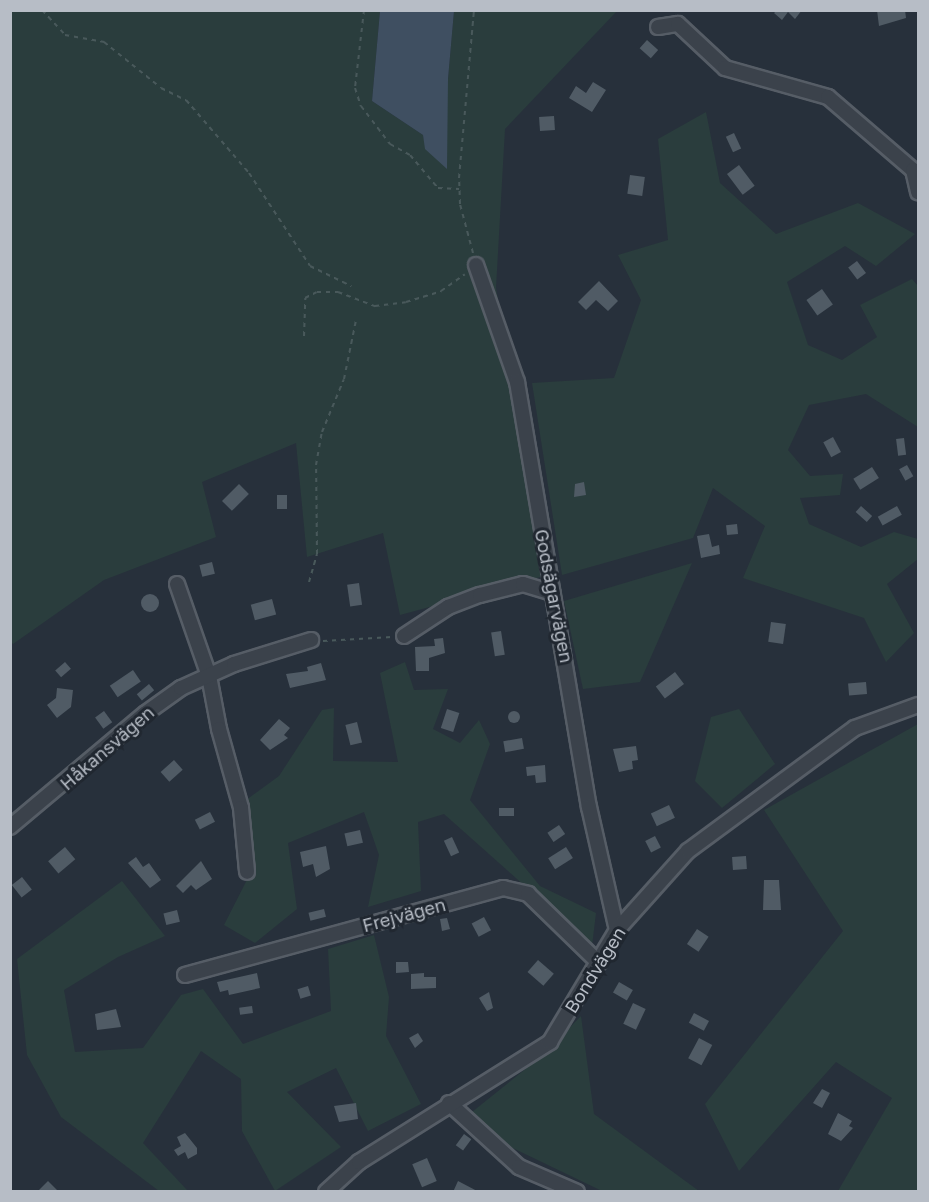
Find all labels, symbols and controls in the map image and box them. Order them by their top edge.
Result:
street label: Godsägarvägen [530,527,578,665]
street label: Håkansvägen [56,701,158,795]
street label: Frejvägen [360,894,448,936]
street label: Bondvägen [560,923,630,1017]

